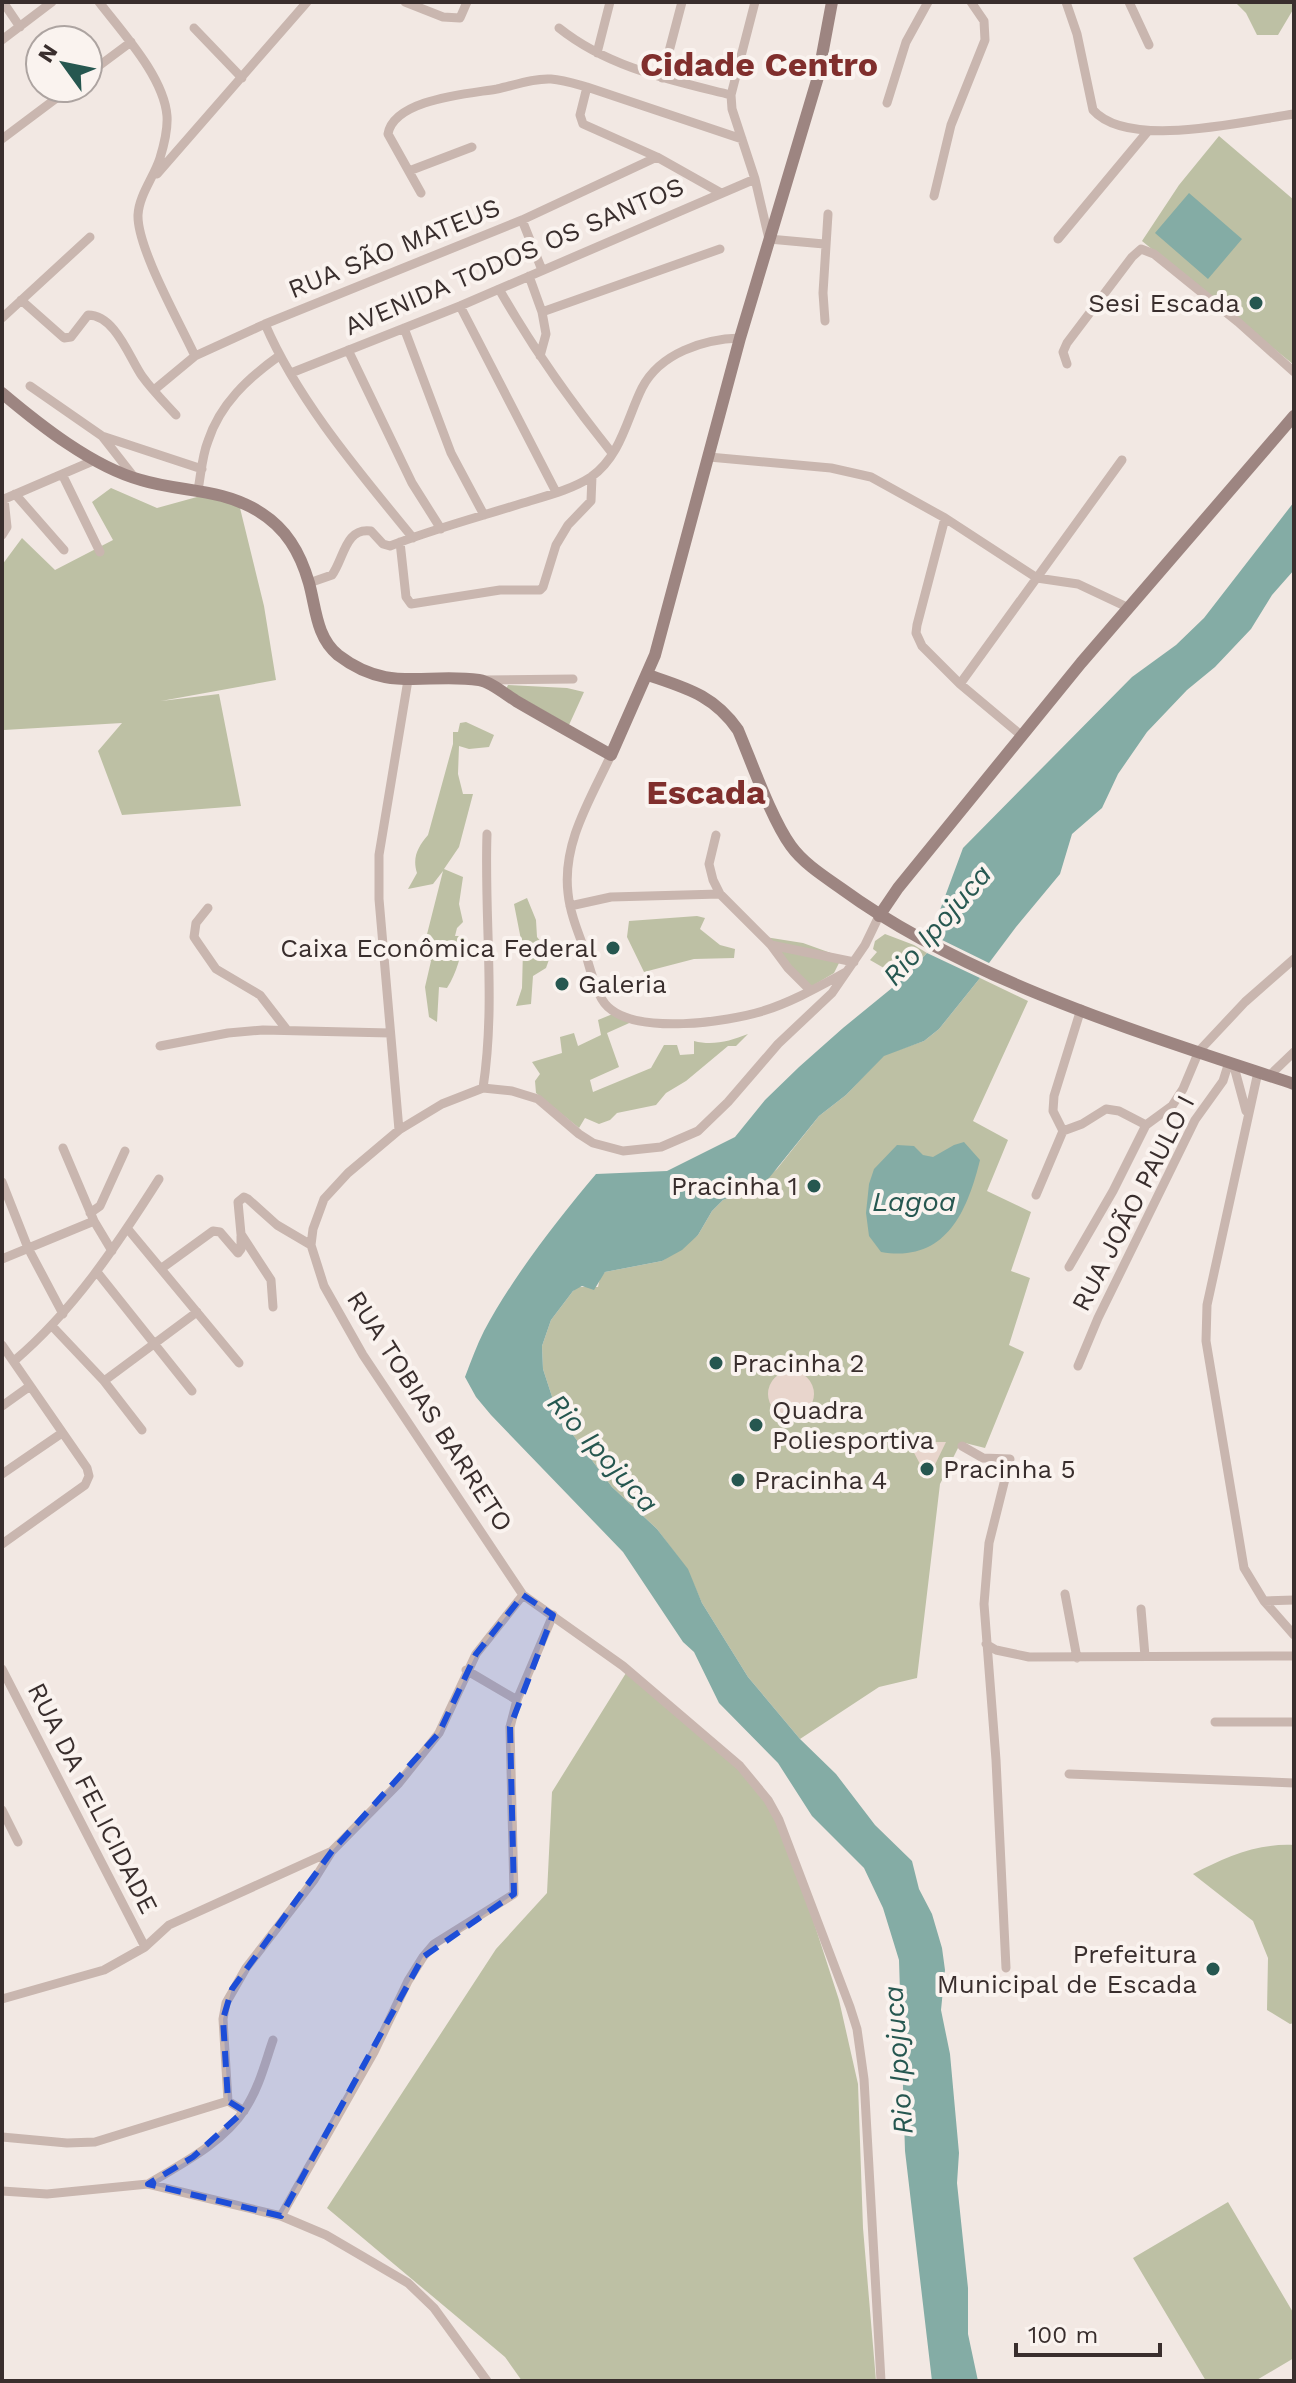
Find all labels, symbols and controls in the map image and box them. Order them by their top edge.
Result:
north arrow [24,24,104,104]
text: N [33,40,63,67]
district label: Cidade Centro [640,44,878,84]
street label: AVENIDA TODOS OS SANTOS [340,171,688,341]
street label: RUA SÃO MATEUS [284,192,504,304]
place label: Sesi Escada [1088,288,1240,318]
marker: Sesi Escada [1247,294,1265,312]
district label: Escada [646,772,766,812]
water label: Rio Ipojuca [876,858,998,992]
place label: Caixa Econômica Federal [280,933,597,963]
marker: Caixa Econômica Federal [604,939,622,957]
place label: Galeria [578,969,667,999]
marker: Galeria [553,975,571,993]
street label: RUA JOÃO PAULO I [1065,1090,1201,1316]
place label: Pracinha 1 [671,1171,798,1201]
marker: Pracinha 1 [805,1177,823,1195]
water label: Lagoa [872,1185,956,1218]
street label: RUA TOBIAS BARRETO [341,1285,519,1537]
place label: Pracinha 2 [732,1348,865,1378]
marker: Pracinha 2 [707,1354,725,1372]
water label: Rio Ipojuca [541,1387,665,1519]
place label: Quadra Poliesportiva [772,1395,935,1455]
marker: Quadra Poliesportiva [747,1416,765,1434]
place label: Pracinha 5 [943,1454,1076,1484]
marker: Pracinha 5 [918,1460,936,1478]
place label: Pracinha 4 [754,1465,887,1495]
marker: Pracinha 4 [729,1471,747,1489]
street label: RUA DA FELICIDADE [22,1678,164,1918]
place label: Prefeitura Municipal de Escada [937,1939,1197,1999]
marker: Prefeitura Municipal de Escada [1204,1960,1222,1978]
water label: Rio Ipojuca [876,1985,920,2135]
scale bar [1016,2307,1160,2357]
text: 100 m [1028,2321,1098,2349]

